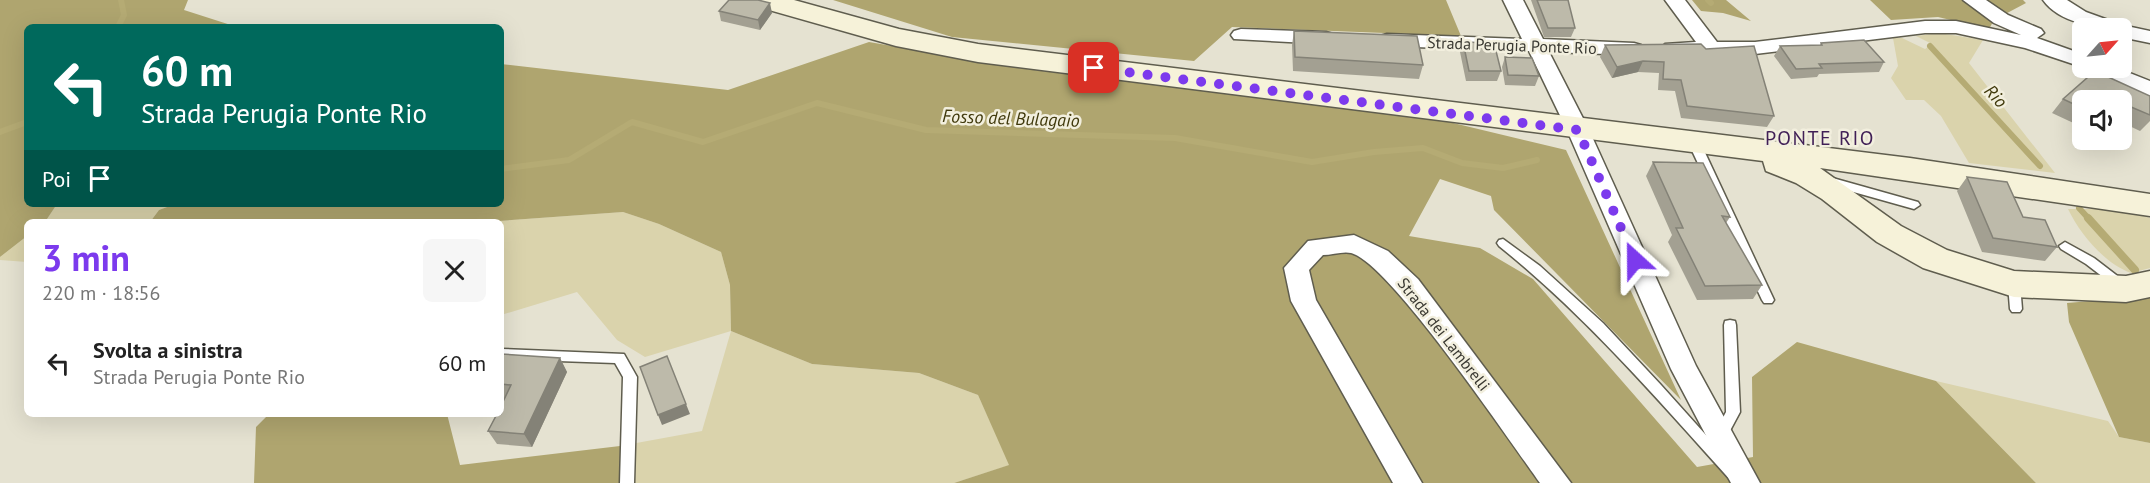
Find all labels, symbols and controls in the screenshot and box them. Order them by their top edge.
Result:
north arrow [2072,18,2132,78]
map controls [2072,18,2132,150]
street label: Strada Perugia Ponte Rio [1427,32,1597,58]
pin [1068,42,1119,93]
text: 60 m [141,43,233,98]
icon: left [42,48,120,126]
icon: arrive [1077,51,1110,84]
water label: Rio [1980,80,2012,112]
button: sound [2072,90,2132,150]
text: Strada Perugia Ponte Rio [141,96,427,130]
water label: Fosso del Bulagaio [942,104,1080,132]
district label: PONTE RIO [1765,125,1875,151]
icon: arrive [83,162,116,195]
text: Poi [42,165,71,193]
position arrow [1603,228,1667,292]
text: 3 min [42,234,130,281]
button: close [423,239,486,302]
street label: Strada dei Lambrelli [1394,273,1494,395]
text: 220 m · 18:56 [42,280,160,306]
text: Svolta a sinistra [93,336,243,364]
icon: left [42,347,75,380]
text: 60 m [438,349,486,377]
text: Strada Perugia Ponte Rio [93,364,305,390]

